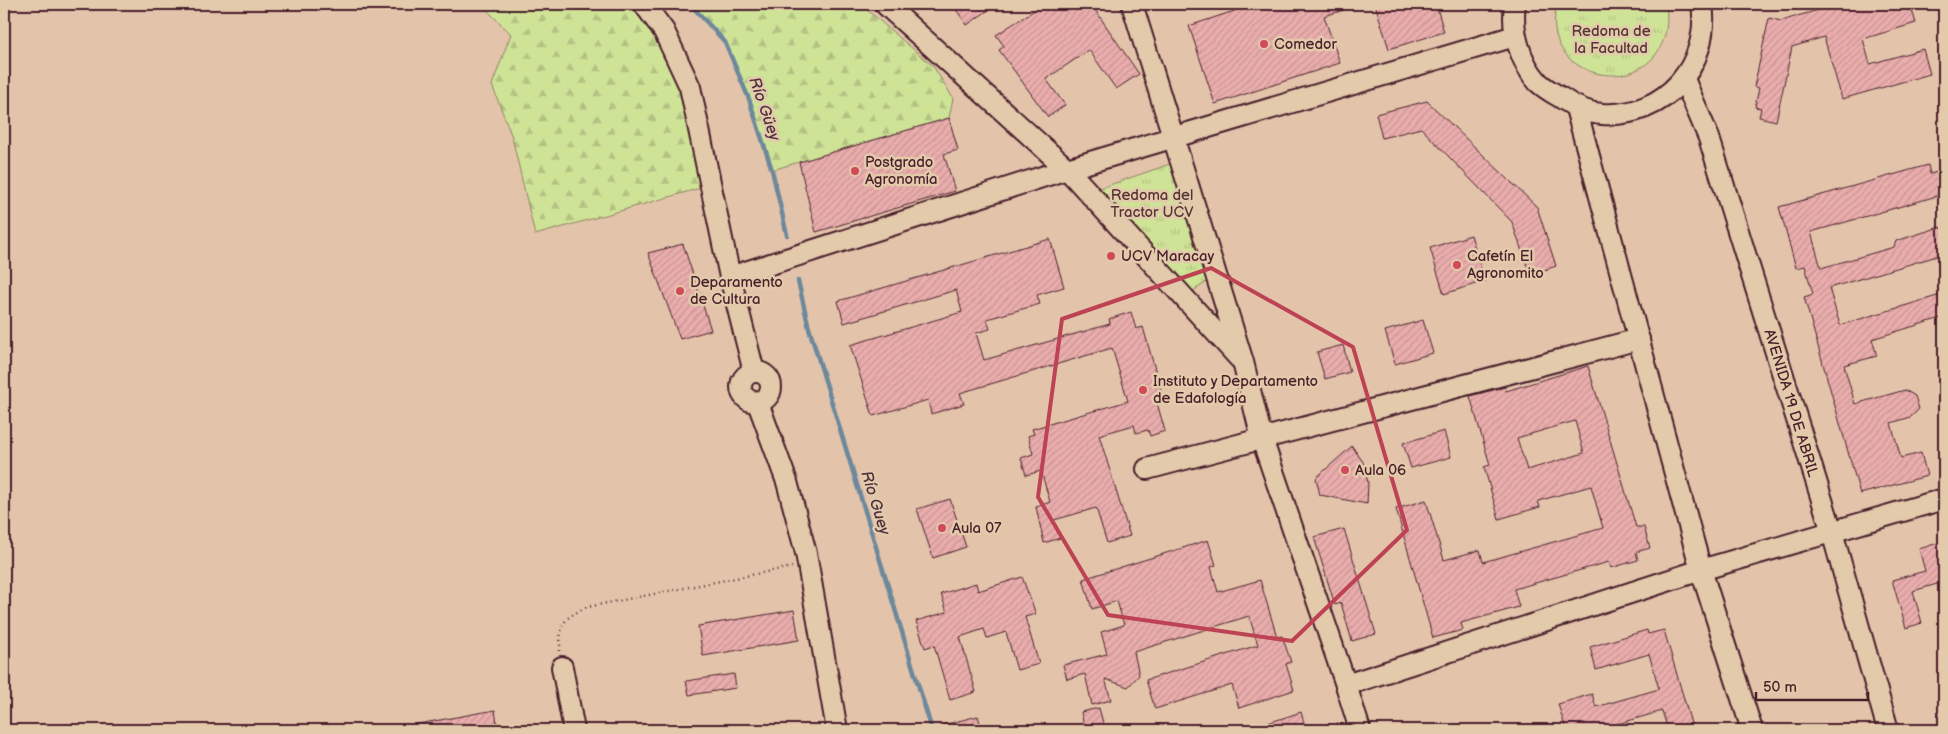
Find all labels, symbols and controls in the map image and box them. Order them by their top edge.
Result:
park label: Redoma de la Facultad [1571,22,1651,58]
place label: Comedor [1274,35,1338,54]
marker: Comedor [1258,38,1270,50]
water label: Río Güey [744,75,784,144]
place label: Postgrado Agronomía [865,153,938,189]
marker: Postgrado Agronomía [849,165,861,177]
park label: Redoma del Tractor UCV [1111,186,1194,222]
place label: UCV Maracay [1121,247,1214,266]
place label: Cafetín El Agronomito [1467,247,1544,283]
marker: UCV Maracay [1105,250,1117,262]
marker: Cafetín El Agronomito [1451,259,1463,271]
place label: Deparamento de Cultura [690,273,783,309]
marker: Deparamento de Cultura [674,285,686,297]
street label: AVENIDA 19 DE ABRIL [1759,327,1823,480]
place label: Instituto y Departamento de Edafología [1153,372,1318,408]
marker: Instituto y Departamento de Edafología [1137,384,1149,396]
place label: Aula 06 [1355,461,1406,480]
marker: Aula 06 [1339,464,1351,476]
water label: Río Guey [856,469,894,538]
place label: Aula 07 [952,519,1002,538]
marker: Aula 07 [936,522,948,534]
scale bar [1756,669,1868,701]
text: 50 m [1763,678,1797,697]

